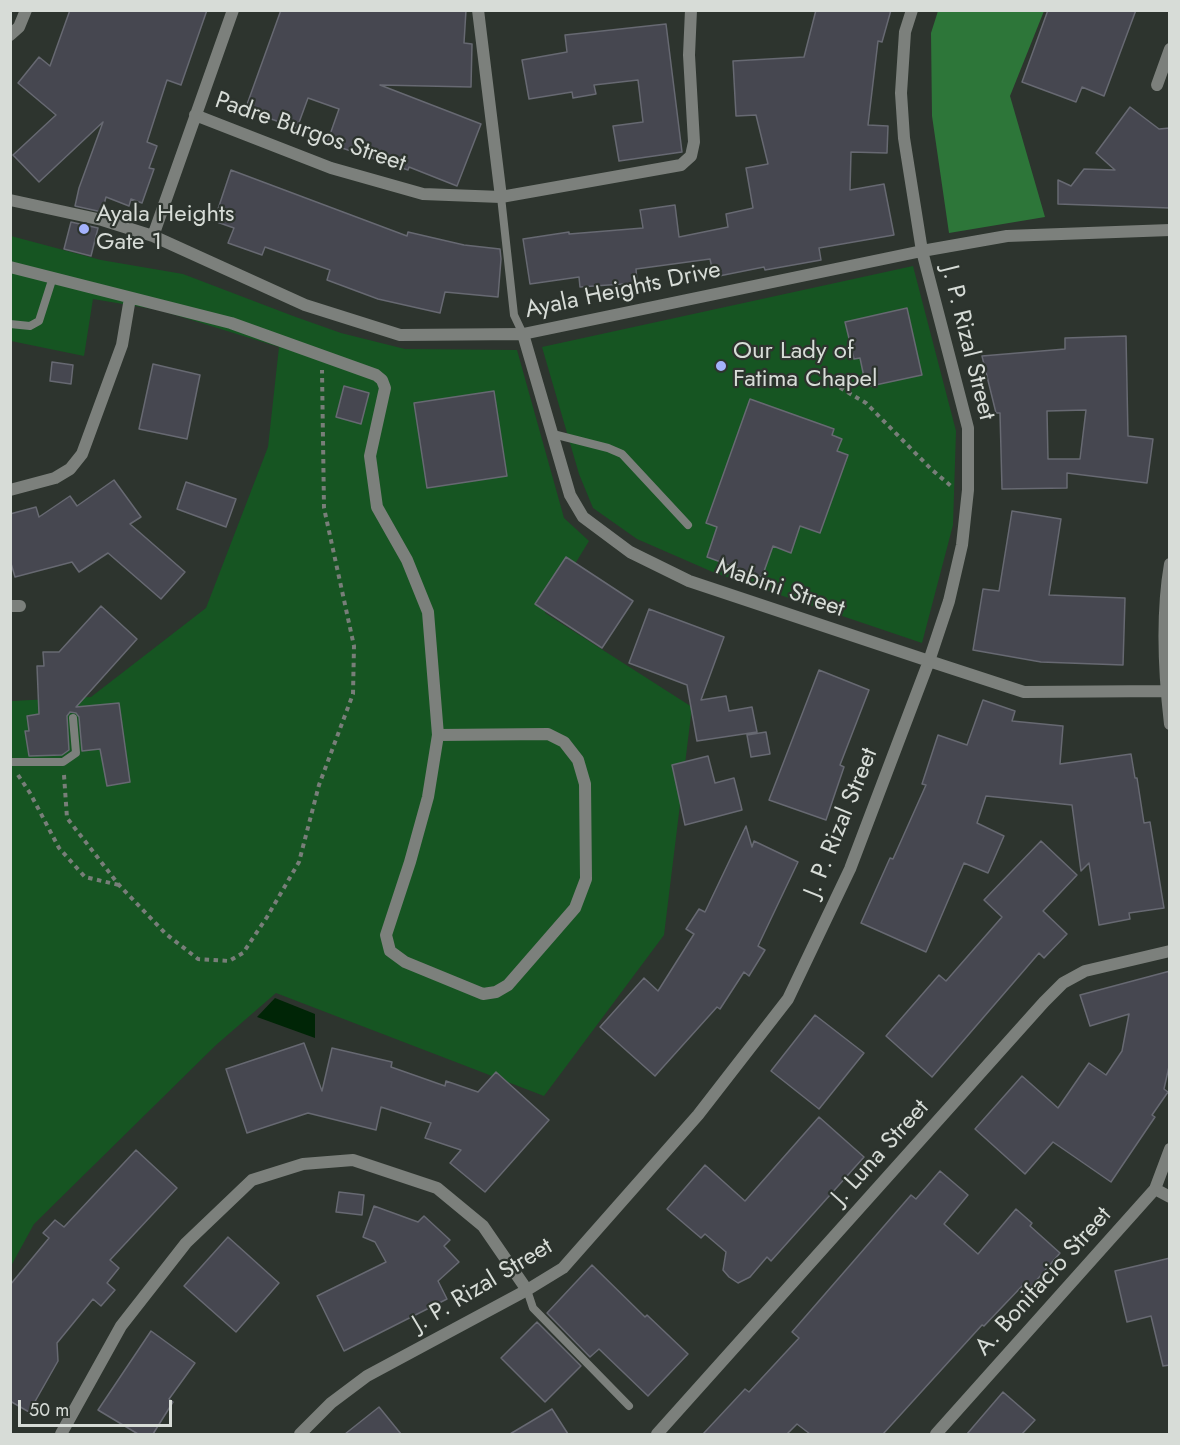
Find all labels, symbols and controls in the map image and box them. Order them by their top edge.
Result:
street label: Padre Burgos Street [211,87,409,179]
place label: Ayala Heights Gate 1 [96,201,234,257]
marker: Ayala Heights Gate 1 [77,222,91,236]
street label: Ayala Heights Drive [523,256,723,326]
street label: J. P. Rizal Street [934,263,1000,423]
place label: Our Lady of Fatima Chapel [733,338,877,394]
marker: Our Lady of Fatima Chapel [714,359,728,373]
street label: Mabini Street [712,554,848,624]
street label: J. P. Rizal Street [799,744,885,902]
street label: J. Luna Street [826,1094,936,1212]
street label: A. Bonifacio Street [970,1202,1118,1362]
street label: J. P. Rizal Street [408,1233,558,1339]
scale bar [21,1388,176,1426]
text: 50 m [29,1397,69,1423]

